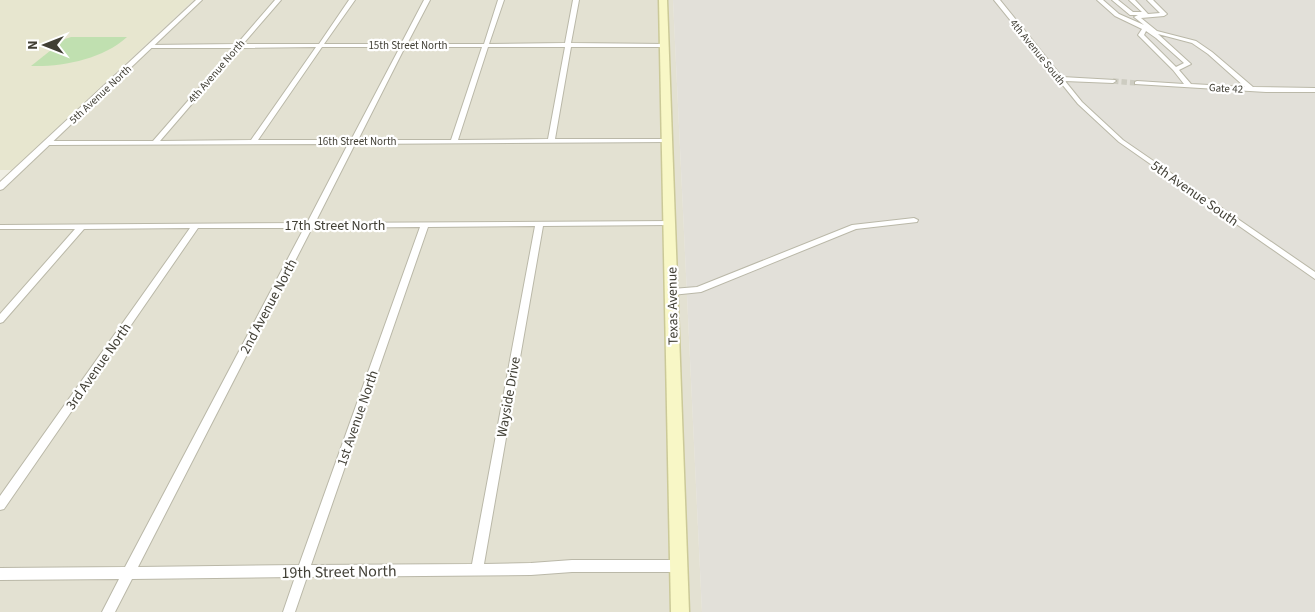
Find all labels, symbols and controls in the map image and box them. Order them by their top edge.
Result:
street label: 4th Avenue South [1006,16,1069,89]
north arrow [20,20,70,70]
street label: 4th Avenue North [184,36,248,106]
street label: 15th Street North [368,38,448,53]
text: N [23,40,43,50]
street label: 5th Avenue North [66,62,135,127]
street label: Gate 42 [1208,80,1244,97]
street label: 16th Street North [317,134,397,149]
street label: 5th Avenue South [1146,156,1242,232]
street label: 17th Street North [285,216,385,236]
street label: 2nd Avenue North [235,255,302,358]
street label: Texas Avenue [662,267,684,345]
street label: 3rd Avenue North [61,319,136,414]
street label: Wayside Drive [492,355,526,439]
street label: 1st Avenue North [332,368,384,469]
street label: 19th Street North [281,560,397,584]

